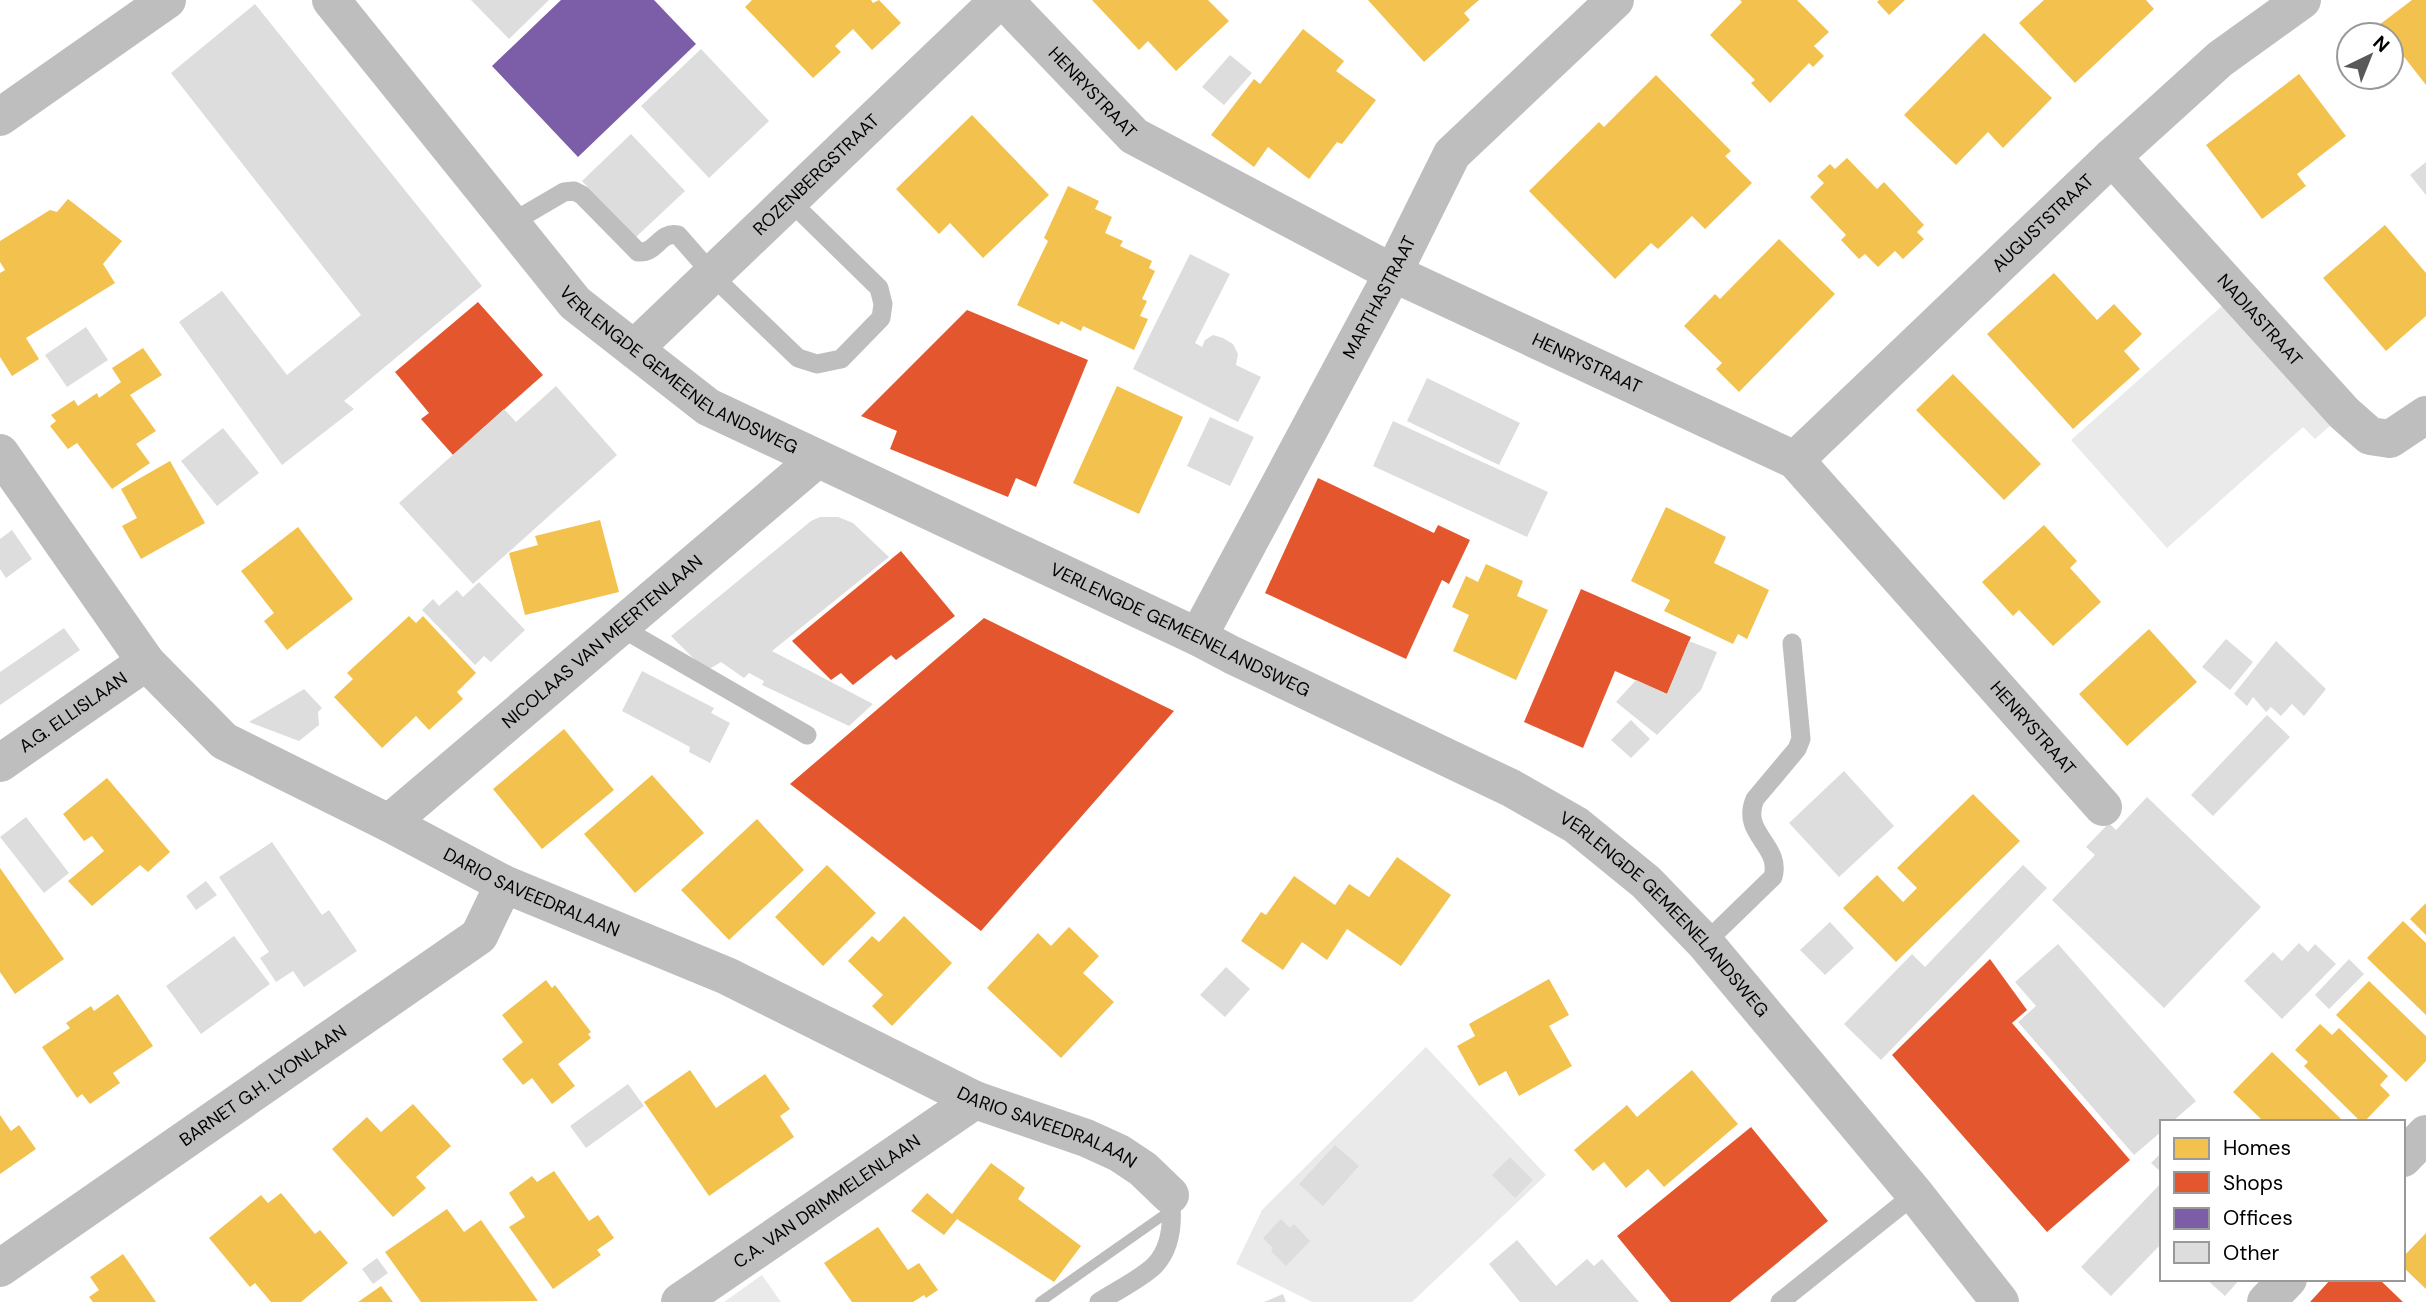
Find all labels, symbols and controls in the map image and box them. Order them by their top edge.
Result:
north arrow [2335,21,2405,91]
text: N [2368,30,2395,58]
street label: HENRYSTRAAT [1043,41,1142,144]
street label: ROZENBERGSTRAAT [748,109,884,241]
street label: AUGUSTSTRAAT [1987,169,2099,277]
street label: MARTHASTRAAT [1337,232,1421,363]
street label: NADIASTRAAT [2212,269,2308,371]
street label: VERLENGDE GEMEENELANDSWEG [554,281,802,459]
street label: HENRYSTRAAT [1528,327,1646,399]
street label: NICOLAAS VAN MEERTENLAAN [497,549,708,734]
street label: VERLENGDE GEMEENELANDSWEG [1046,557,1314,703]
street label: A.G. ELLISLAAN [14,666,132,758]
street label: HENRYSTRAAT [1985,676,2081,780]
street label: VERLENGDE GEMEENELANDSWEG [1555,806,1774,1022]
street label: DARIO SAVEEDRALAAN [439,842,623,942]
street label: BARNET G.H. LYONLAAN [175,1019,351,1152]
street label: DARIO SAVEEDRALAAN [953,1081,1142,1174]
legend [2160,1120,2405,1281]
street label: C.A. VAN DRIMMELENLAAN [728,1129,925,1274]
text: Homes [2223,1134,2291,1162]
text: Shops [2223,1169,2283,1197]
text: Offices [2223,1204,2293,1232]
text: Other [2223,1239,2279,1267]

